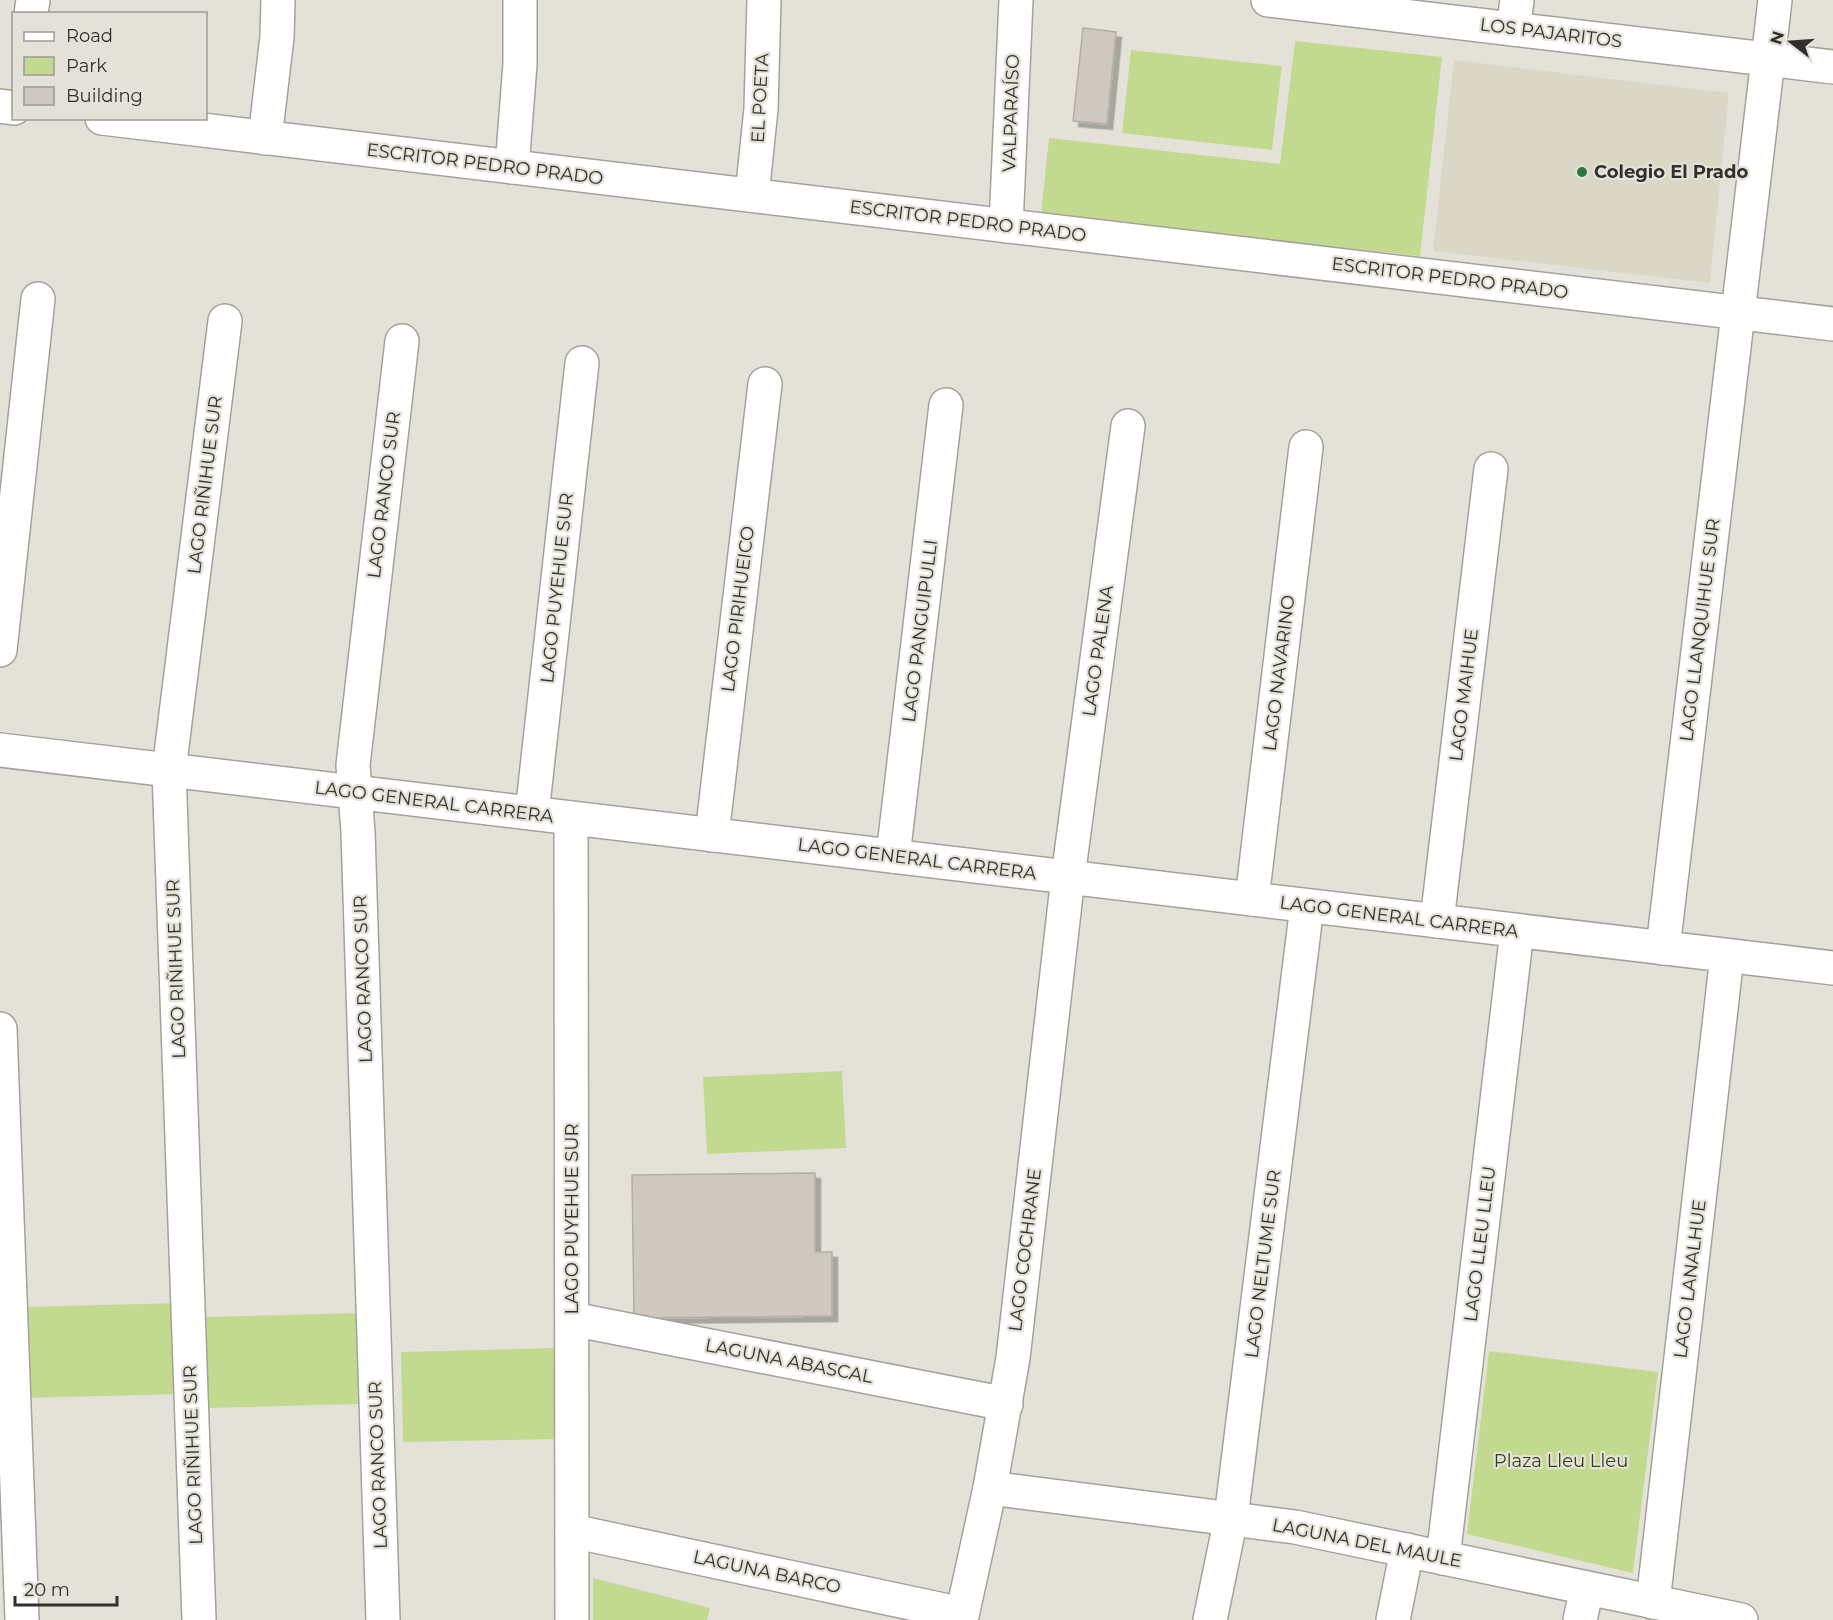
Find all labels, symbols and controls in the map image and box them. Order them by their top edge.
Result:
legend [12,12,207,120]
north arrow [1761,12,1821,72]
street label: LOS PAJARITOS [1479,13,1623,53]
text: Road [66,25,113,47]
text: N [1766,29,1788,47]
street label: EL POETA [747,52,773,144]
street label: VALPARAÍSO [998,54,1024,172]
text: Park [66,55,107,77]
text: Building [66,85,143,107]
street label: ESCRITOR PEDRO PRADO [365,139,605,189]
place label: Colegio El Prado [1594,161,1748,183]
marker: Colegio El Prado [1575,165,1589,179]
street label: ESCRITOR PEDRO PRADO [848,196,1088,246]
street label: ESCRITOR PEDRO PRADO [1330,253,1570,303]
street label: LAGO RIÑIHUE SUR [183,395,227,575]
street label: LAGO RANCO SUR [363,410,405,580]
street label: LAGO PUYEHUE SUR [536,492,578,684]
street label: LAGO LLANQUIHUE SUR [1675,517,1725,743]
street label: LAGO PIRIHUEICO [717,525,759,693]
street label: LAGO PANGUIPULLI [898,538,942,724]
street label: LAGO PALENA [1078,584,1118,718]
street label: LAGO NAVARINO [1259,594,1299,752]
street label: LAGO MAIHUE [1445,627,1483,763]
street label: LAGO GENERAL CARRERA [313,776,555,828]
street label: LAGO GENERAL CARRERA [796,833,1038,885]
street label: LAGO RIÑIHUE SUR [162,879,190,1059]
street label: LAGO GENERAL CARRERA [1278,891,1520,943]
street label: LAGO RANCO SUR [349,895,377,1063]
street label: LAGO PUYEHUE SUR [561,1123,583,1315]
street label: LAGO LLEU LLEU [1460,1165,1500,1323]
street label: LAGO COCHRANE [1004,1167,1046,1333]
street label: LAGO NELTUME SUR [1241,1169,1285,1359]
street label: LAGO LANALHUE [1669,1198,1711,1360]
street label: LAGUNA ABASCAL [703,1334,875,1388]
street label: LAGO RIÑIHUE SUR [179,1365,207,1545]
street label: LAGO RANCO SUR [364,1381,392,1549]
park label: Plaza Lleu Lleu [1494,1450,1628,1472]
street label: LAGUNA DEL MAULE [1270,1514,1464,1572]
street label: LAGUNA BARCO [691,1546,843,1598]
scale bar [15,1569,117,1607]
text: 20 m [24,1579,70,1601]

